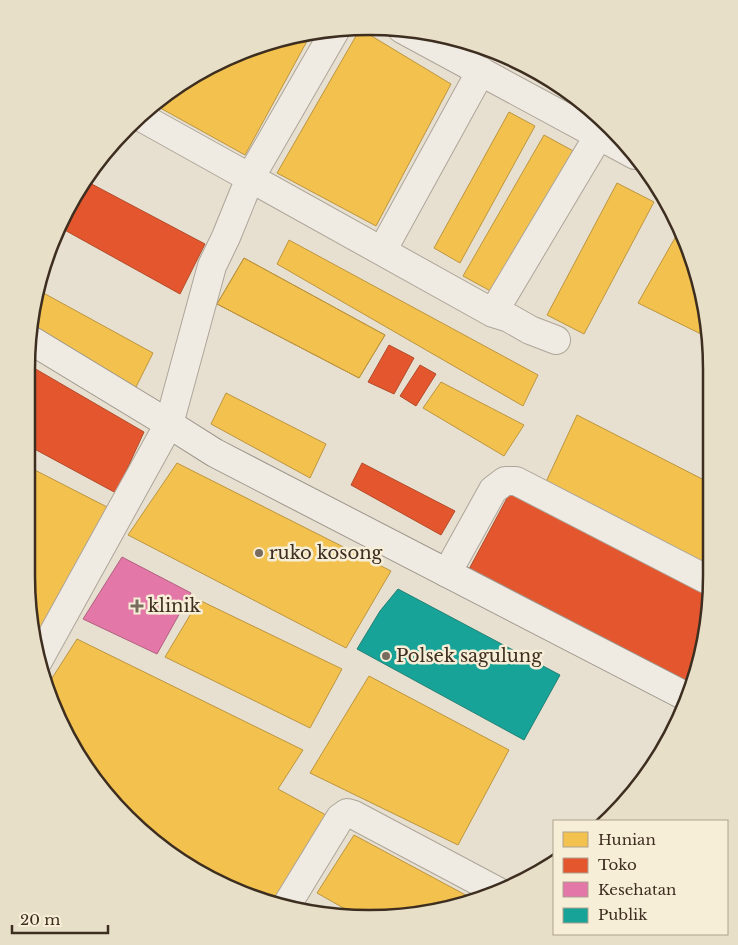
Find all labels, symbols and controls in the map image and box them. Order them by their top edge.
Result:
place label: ruko kosong [269,542,383,564]
marker: ruko kosong [253,547,265,559]
place label: klinik [148,595,201,617]
marker: klinik [130,599,144,613]
place label: Polsek sagulung [396,645,542,667]
marker: Polsek sagulung [380,650,392,662]
legend [553,820,728,935]
text: Hunian [598,830,656,849]
text: Toko [598,855,637,874]
text: Kesehatan [598,880,676,899]
scale bar [12,902,109,934]
text: Publik [598,905,648,924]
text: 20 m [20,910,60,929]

